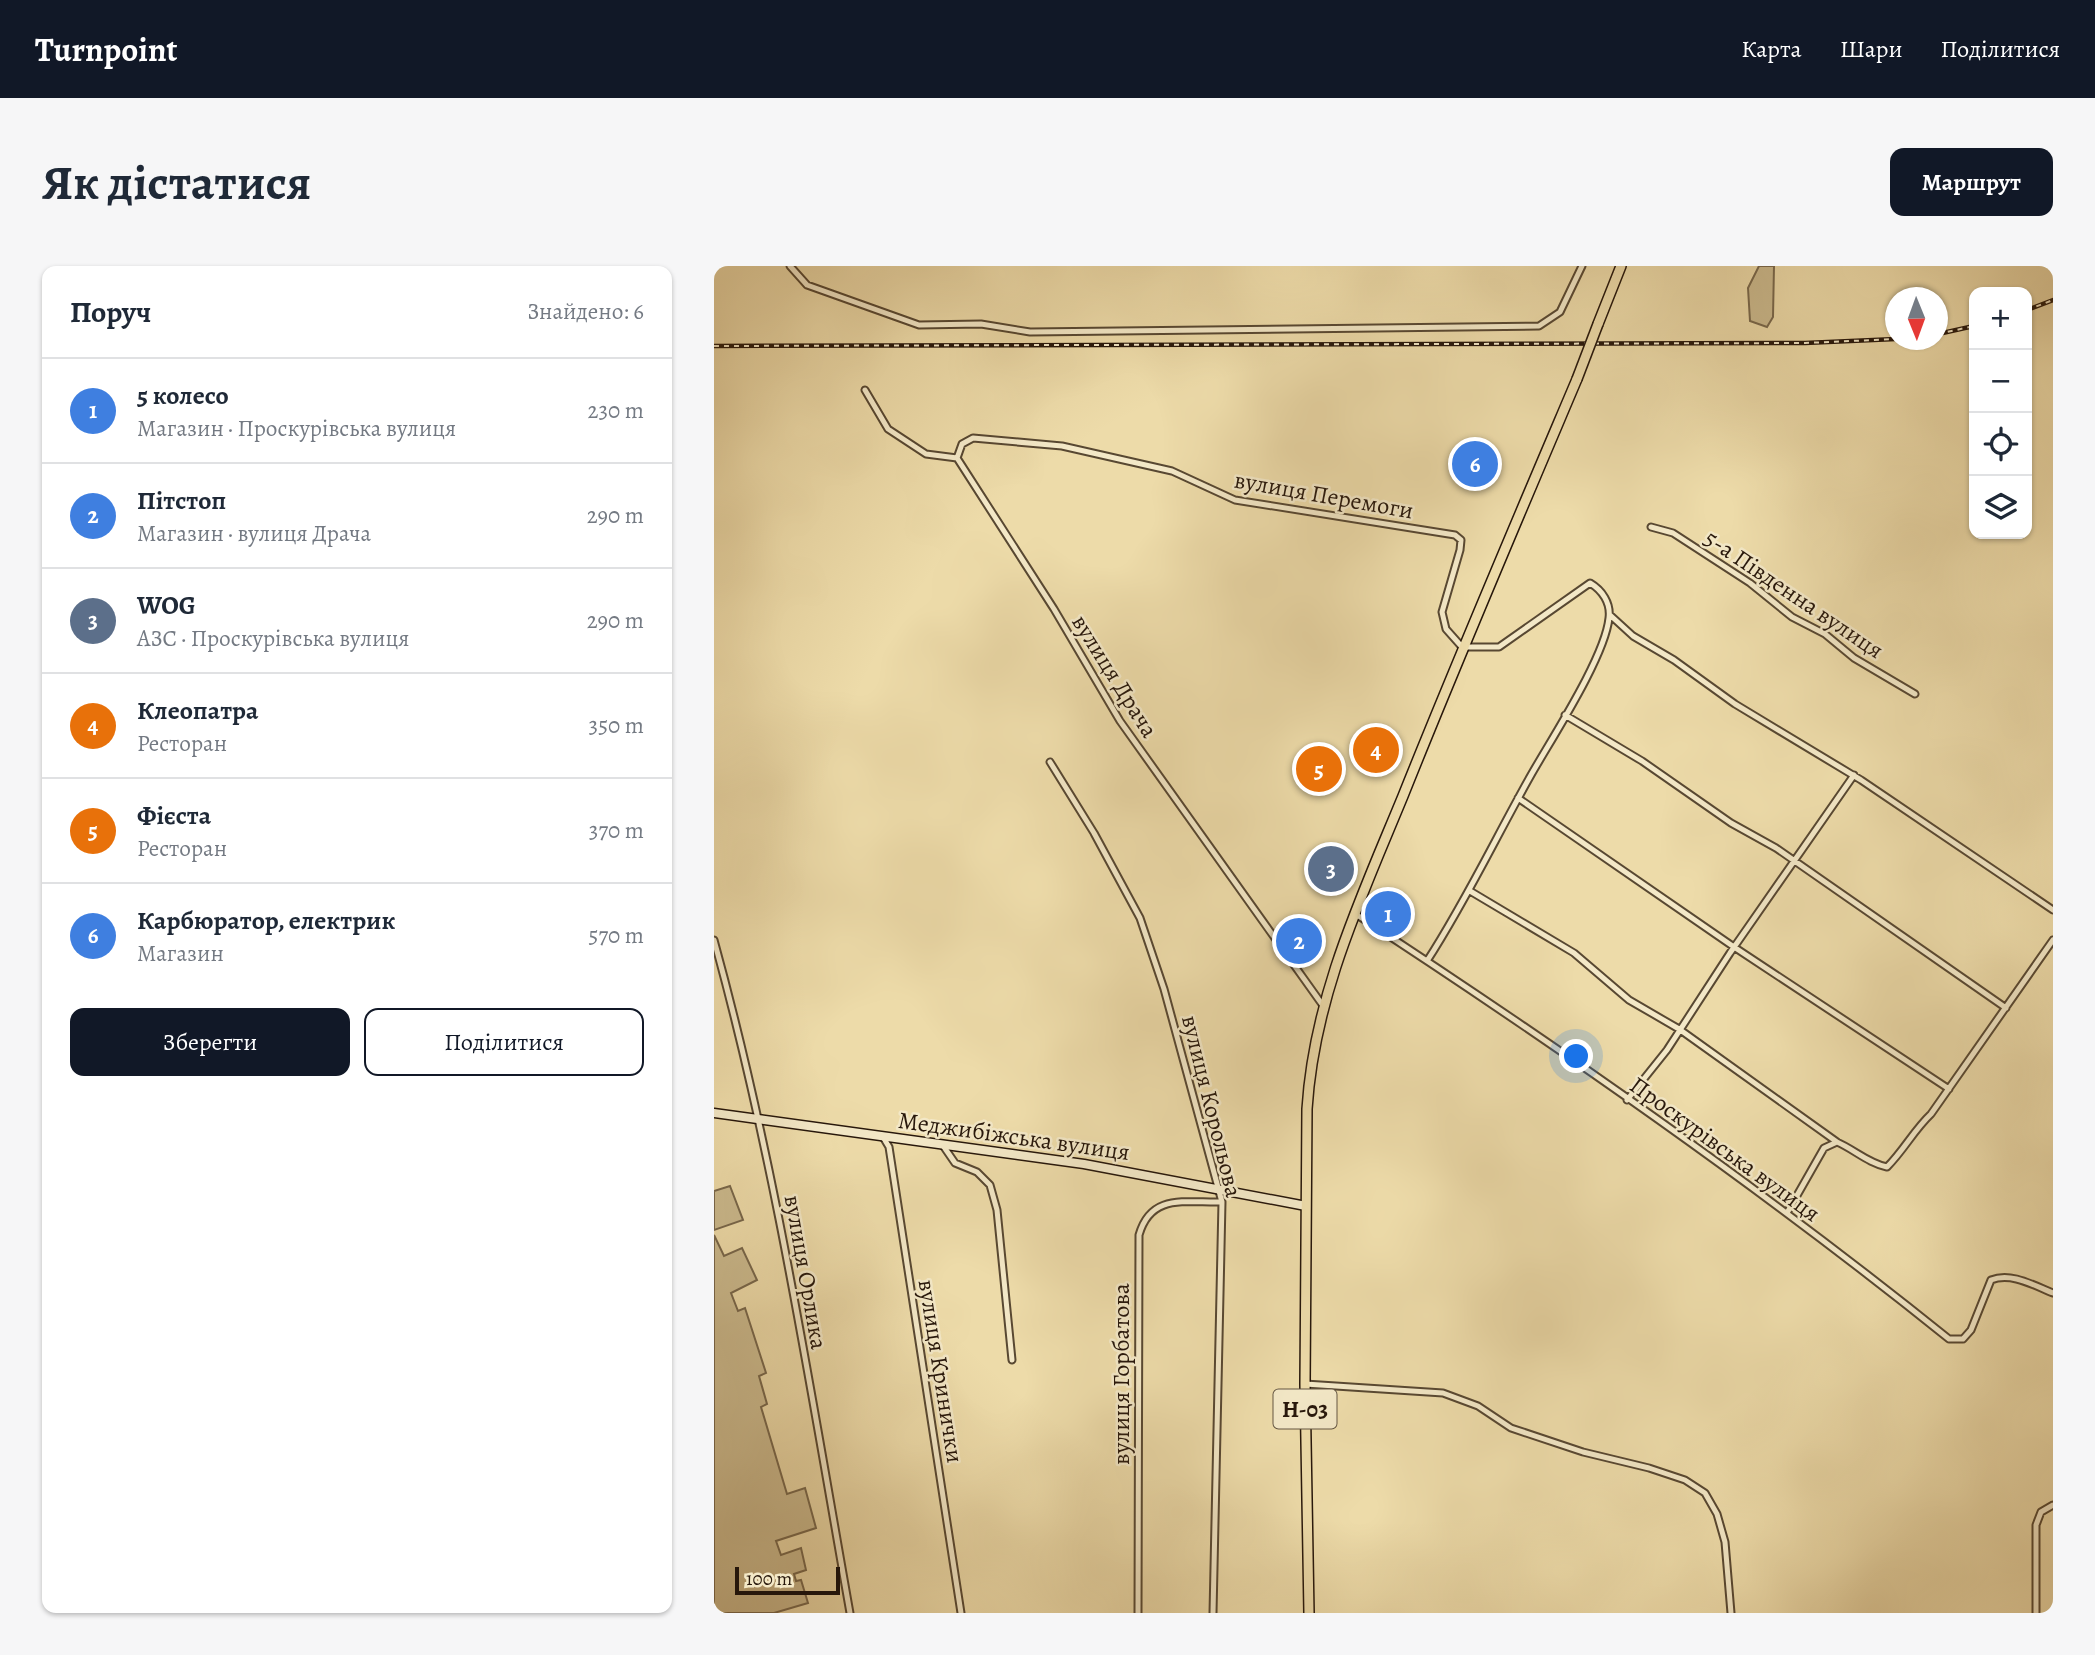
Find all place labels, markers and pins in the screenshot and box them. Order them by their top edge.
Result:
pin: 6 [1452,438,1498,490]
pin: 4 [1353,724,1399,776]
pin: 5 [1296,743,1342,795]
pin: 3 [1308,843,1354,895]
pin: 1 [1365,888,1411,940]
pin: 2 [1276,915,1322,967]

